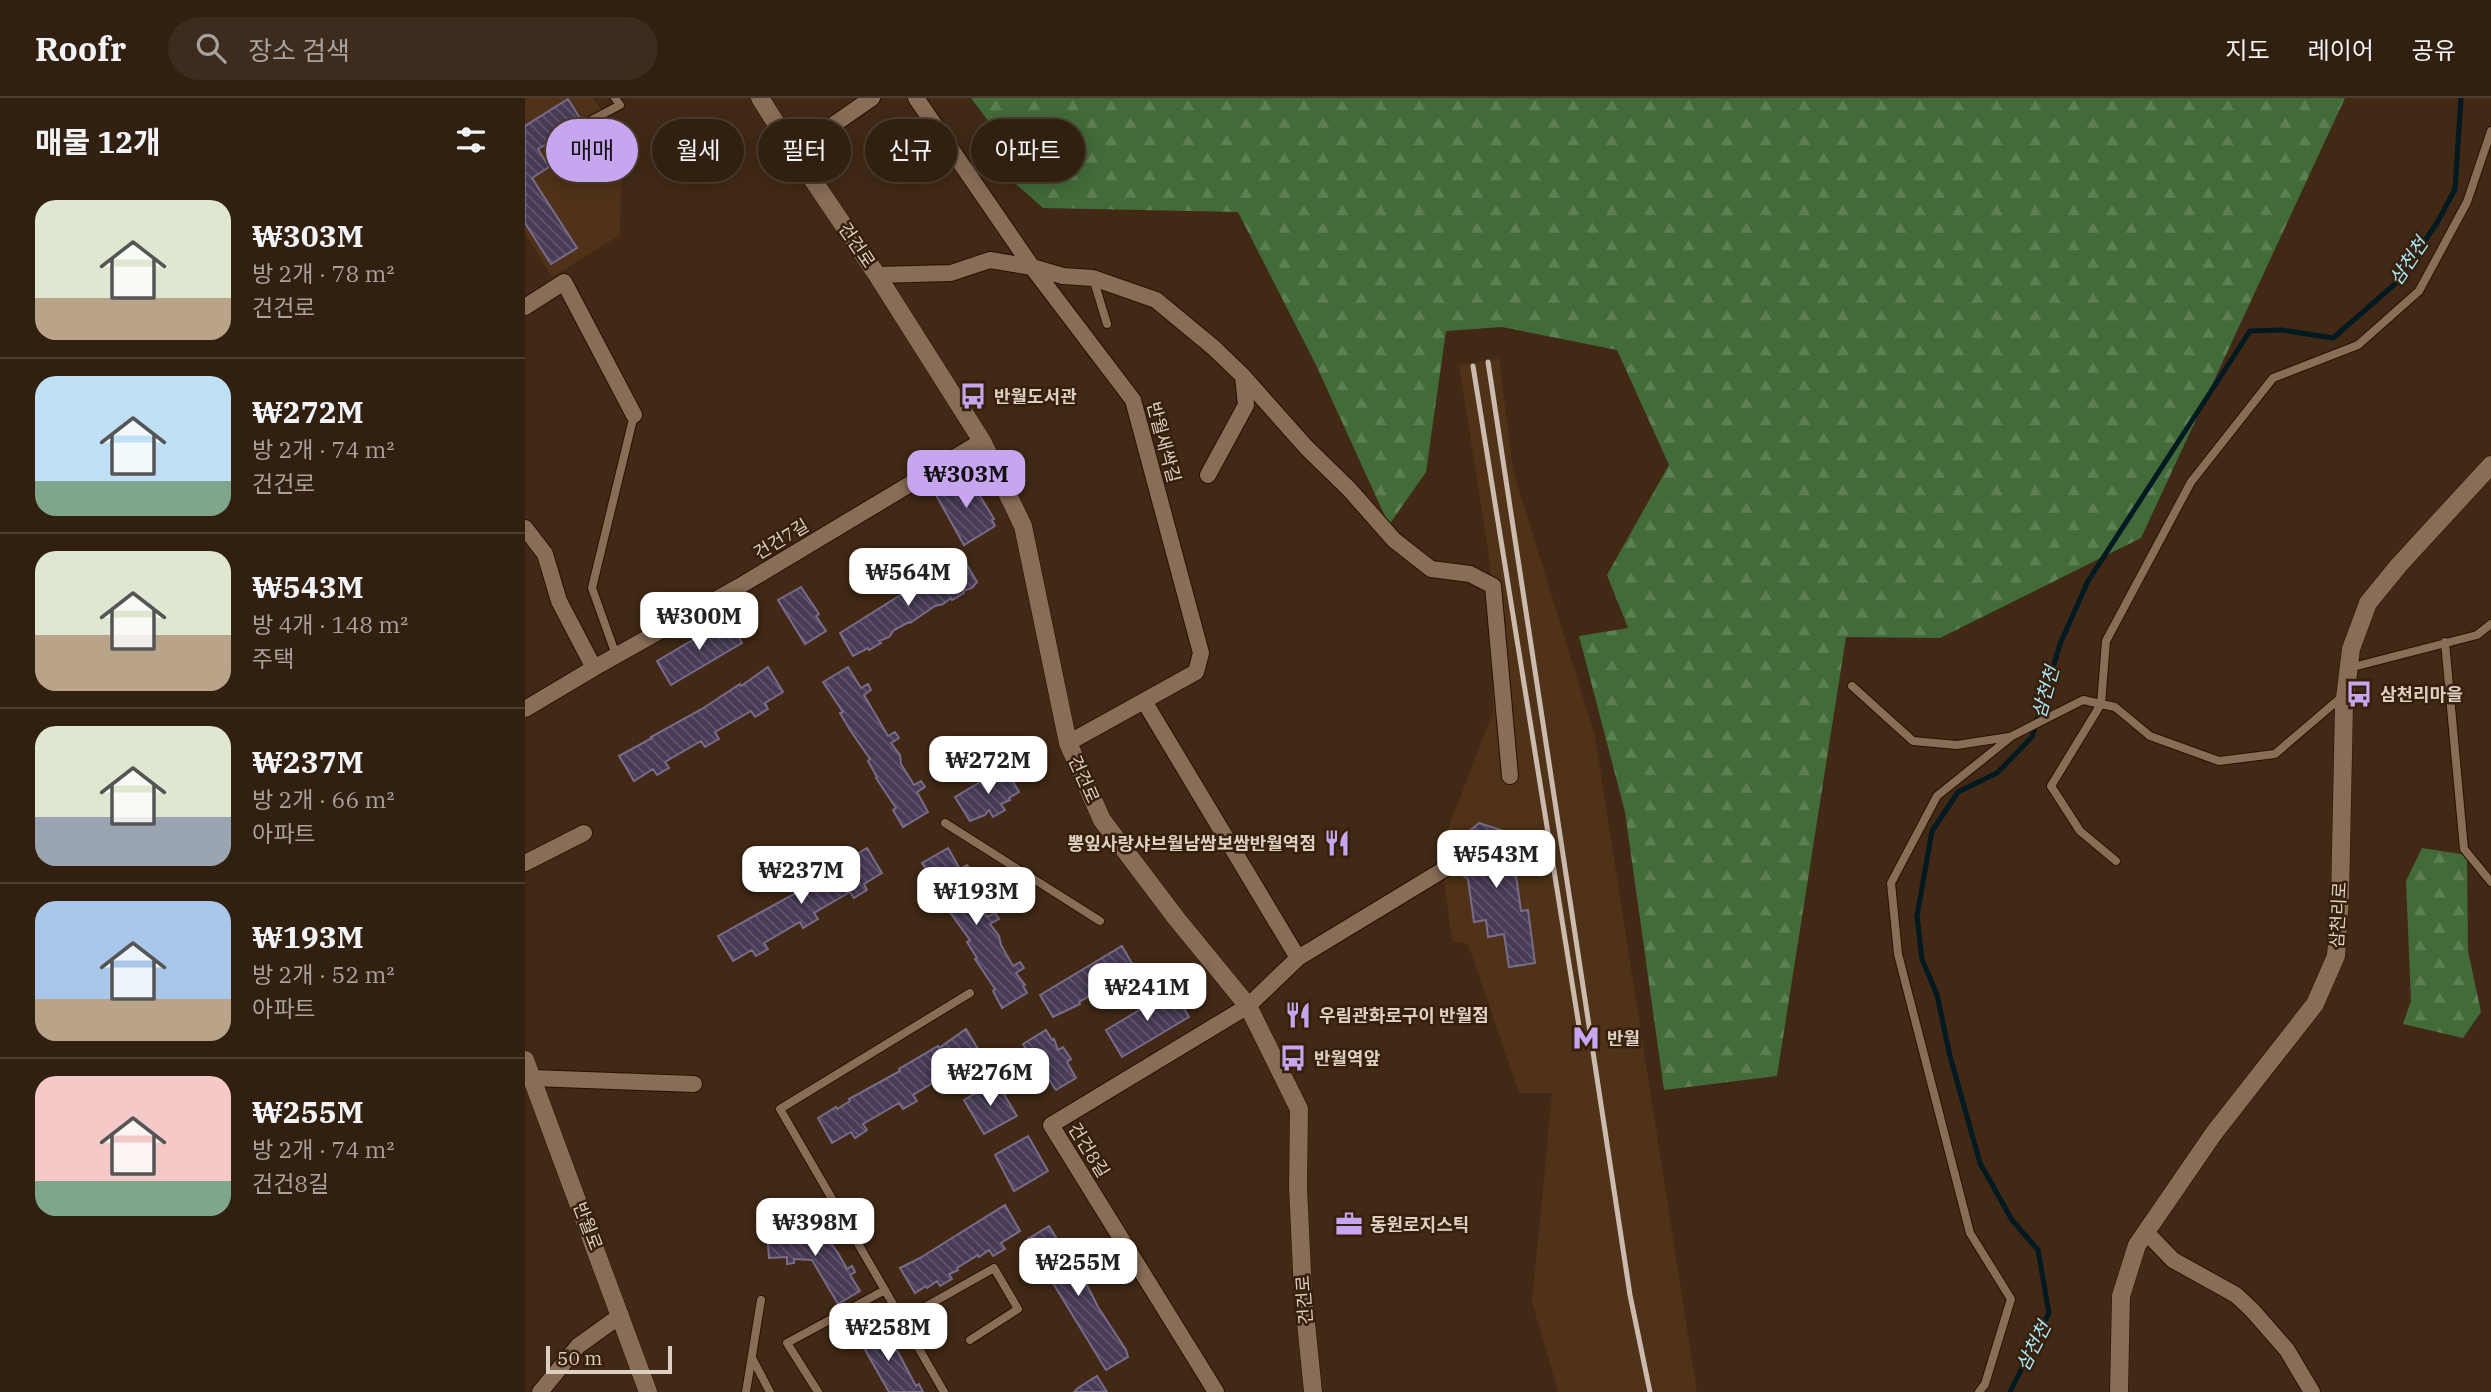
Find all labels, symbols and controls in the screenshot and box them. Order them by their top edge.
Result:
search box [168,17,658,80]
text: Roofr [35,27,126,70]
icon: search [192,29,230,67]
text: 장소 검색 [248,33,350,67]
text: 지도 [2225,34,2270,66]
text: 레이어 [2308,34,2374,66]
text: 공유 [2412,34,2456,66]
chip: 매매 [546,119,638,182]
chip: 월세 [652,119,744,182]
chip: 필터 [758,119,851,182]
chip: 신규 [865,119,957,182]
chip: 아파트 [971,119,1085,182]
icon: filters [452,121,490,159]
text: 매물 12개 [35,122,161,161]
text: ₩303M [252,216,364,255]
street label: 건건로 [834,218,880,272]
icon: home [91,228,175,312]
water label: 삼천천 [2383,231,2433,289]
text: 방 2개 · 78 m² [252,258,394,288]
text: 건건로 [252,292,315,322]
bus stop icon: 반월도서관 [958,381,988,411]
place label: 반월도서관 [994,385,1077,408]
text: ₩272M [252,392,364,431]
street label: 반월새싹길 [1142,399,1186,485]
icon: home [91,404,175,488]
text: 방 2개 · 74 m² [252,434,394,464]
pin: ₩303M [917,450,1015,510]
text: ₩303M [923,458,1009,488]
text: 건건로 [252,468,315,498]
street label: 건건7길 [749,514,813,564]
pin: ₩564M [859,548,957,608]
text: ₩564M [865,556,951,586]
text: ₩543M [252,567,364,606]
icon: home [91,579,175,663]
pin: ₩300M [650,592,748,652]
text: ₩300M [656,600,742,630]
text: 방 4개 · 148 m² [252,609,408,639]
text: 주택 [252,643,294,673]
water label: 삼천천 [2026,662,2064,721]
bus stop icon: 삼천리마을 [2344,679,2374,709]
place label: 삼천리마을 [2380,683,2463,706]
pin: ₩272M [939,736,1037,796]
text: ₩237M [252,742,364,781]
text: ₩272M [945,744,1031,774]
street label: 건건로 [1063,752,1105,806]
icon: home [91,754,175,838]
text: 방 2개 · 66 m² [252,784,394,814]
text: 아파트 [252,818,315,848]
restaurant icon: 뽕잎사랑샤브월남쌈보쌈반월역점 [1322,828,1352,858]
pin: ₩543M [1447,830,1545,890]
place label: 뽕잎사랑샤브월남쌈보쌈반월역점 [1068,832,1316,855]
text: ₩543M [1453,838,1539,868]
pin: ₩237M [752,846,850,906]
text: ₩237M [758,854,844,884]
pin: ₩193M [927,868,1025,927]
text: ₩193M [933,875,1019,905]
street label: 삼천리로 [2325,881,2351,949]
text: ₩193M [252,917,364,956]
icon: home [91,929,175,1013]
text: 방 2개 · 52 m² [252,959,394,989]
pin: ₩241M [1098,964,1196,1023]
text: ₩241M [1104,971,1190,1001]
text: 아파트 [252,993,315,1023]
restaurant icon: 우림관화로구이 반월점 [1283,1000,1313,1030]
place label: 우림관화로구이 반월점 [1319,1004,1489,1027]
metro station icon: 반월 [1571,1023,1601,1053]
place label: 반월 [1607,1027,1640,1050]
bus stop icon: 반월역앞 [1278,1043,1308,1073]
place label: 반월역앞 [1314,1047,1381,1070]
pin: ₩276M [941,1048,1039,1108]
text: ₩276M [947,1056,1033,1086]
text: ₩255M [252,1092,364,1131]
icon: home [91,1104,175,1188]
street label: 건건8길 [1063,1118,1115,1182]
text: 방 2개 · 74 m² [252,1134,394,1164]
text: 건건8길 [252,1168,329,1198]
pin: ₩398M [766,1198,864,1258]
street label: 반월로 [568,1199,608,1253]
text: ₩398M [772,1206,858,1236]
office icon: 동원로지스틱 [1334,1209,1364,1239]
place label: 동원로지스틱 [1370,1213,1469,1236]
pin: ₩255M [1029,1238,1127,1298]
text: ₩255M [1035,1246,1121,1276]
street label: 건건로 [1291,1274,1317,1326]
pin: ₩258M [839,1304,937,1363]
text: ₩258M [845,1311,931,1341]
water label: 삼천천 [2010,1316,2056,1375]
scale bar [546,1343,672,1375]
text: 50 m [557,1346,602,1370]

